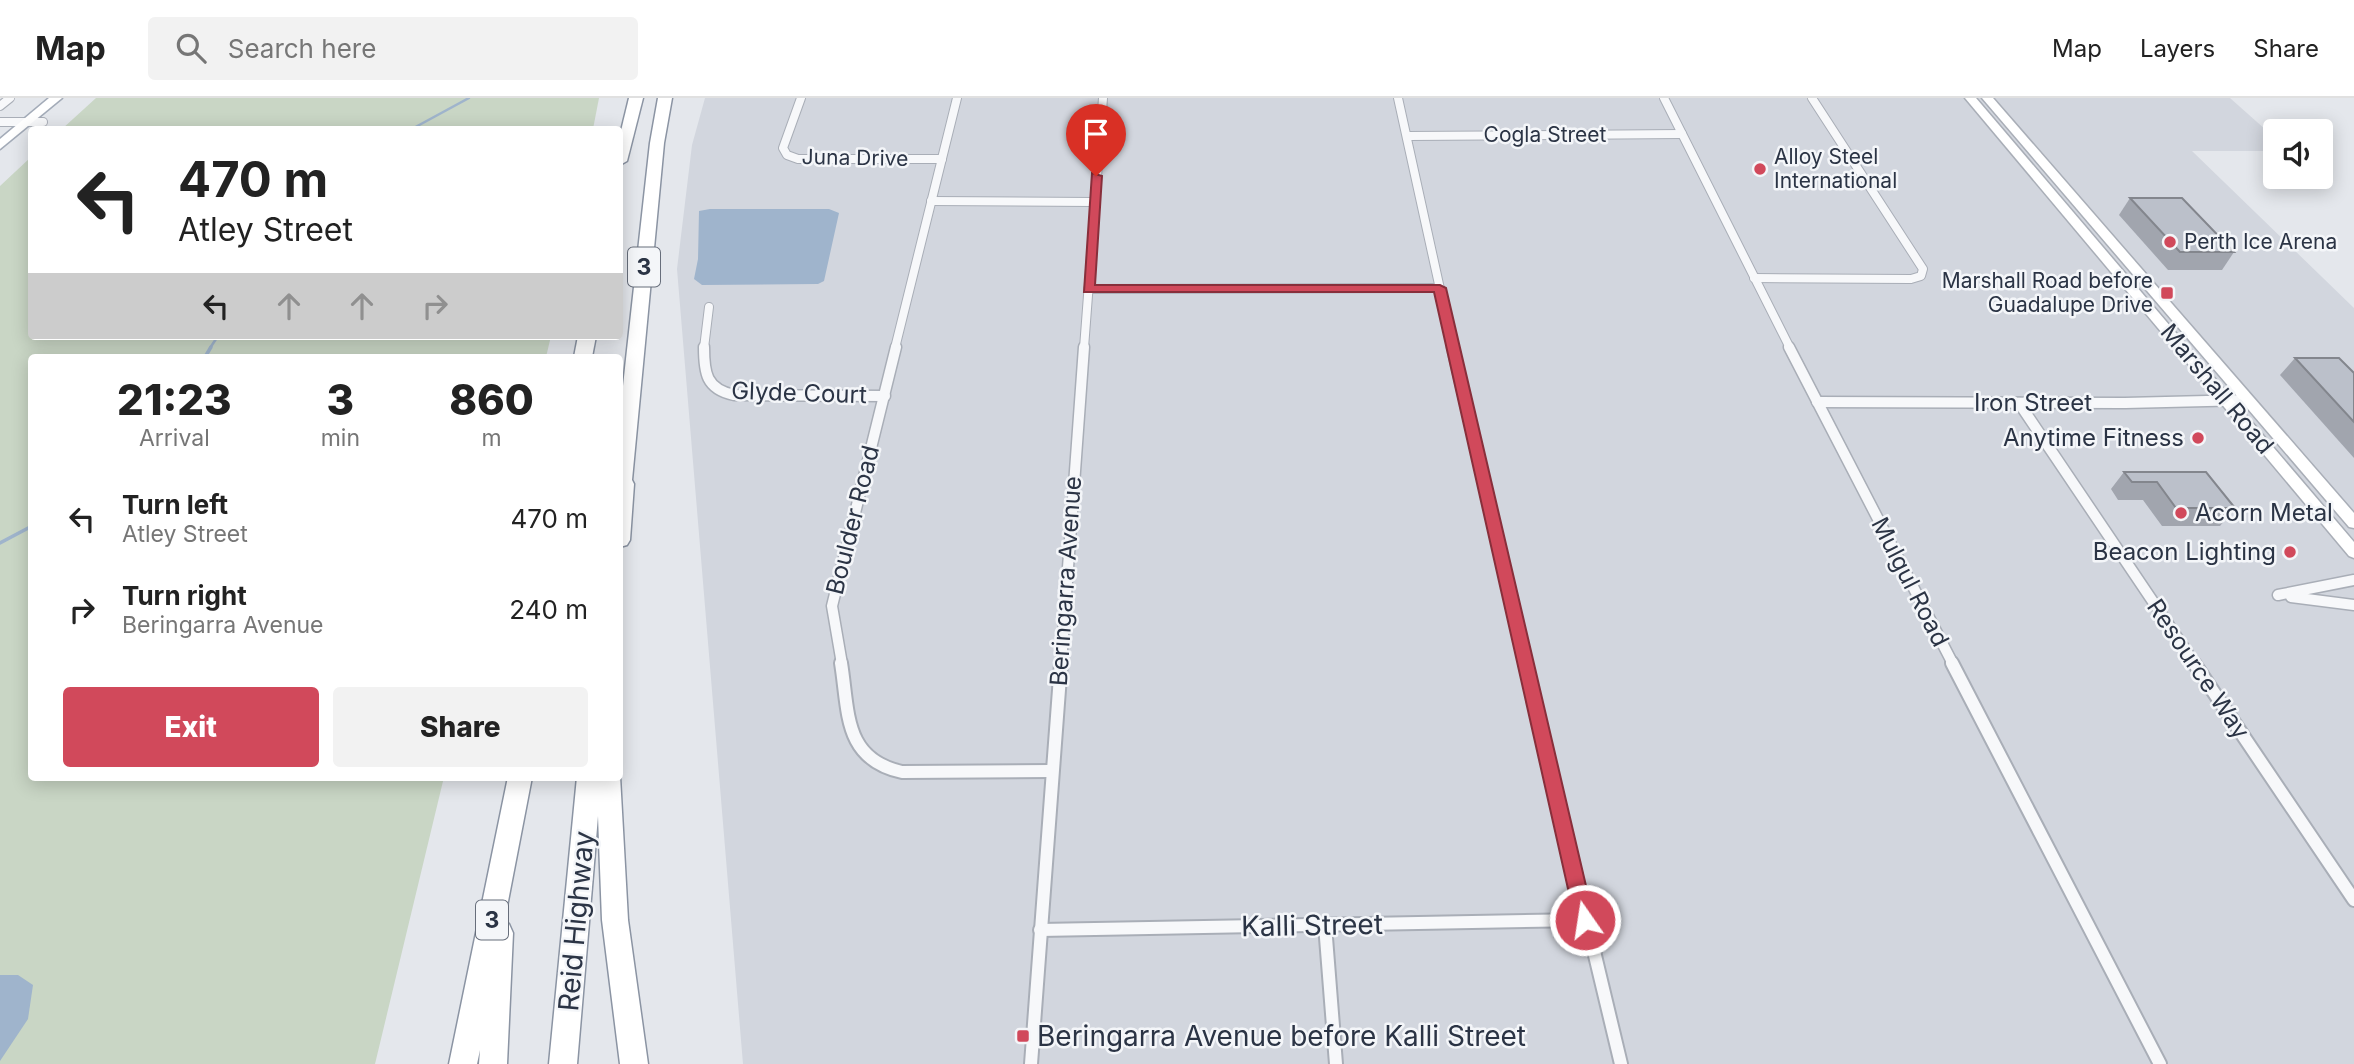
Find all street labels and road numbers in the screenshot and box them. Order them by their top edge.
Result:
street label: Cogla Street [1484,122,1607,147]
street label: Juna Drive [801,144,909,171]
road number: 3 [628,248,660,286]
street label: Marshall Road [2155,318,2280,460]
street label: Glyde Court [731,376,867,409]
street label: Iron Street [1974,388,2092,417]
street label: Boulder Road [820,442,885,597]
street label: Beringarra Avenue [1044,475,1087,687]
street label: Mulgul Road [1866,512,1955,651]
street label: Resource Way [2141,593,2256,744]
street label: Reid Highway [551,829,601,1013]
road number: 3 [476,900,508,940]
street label: Kalli Street [1241,907,1383,943]

